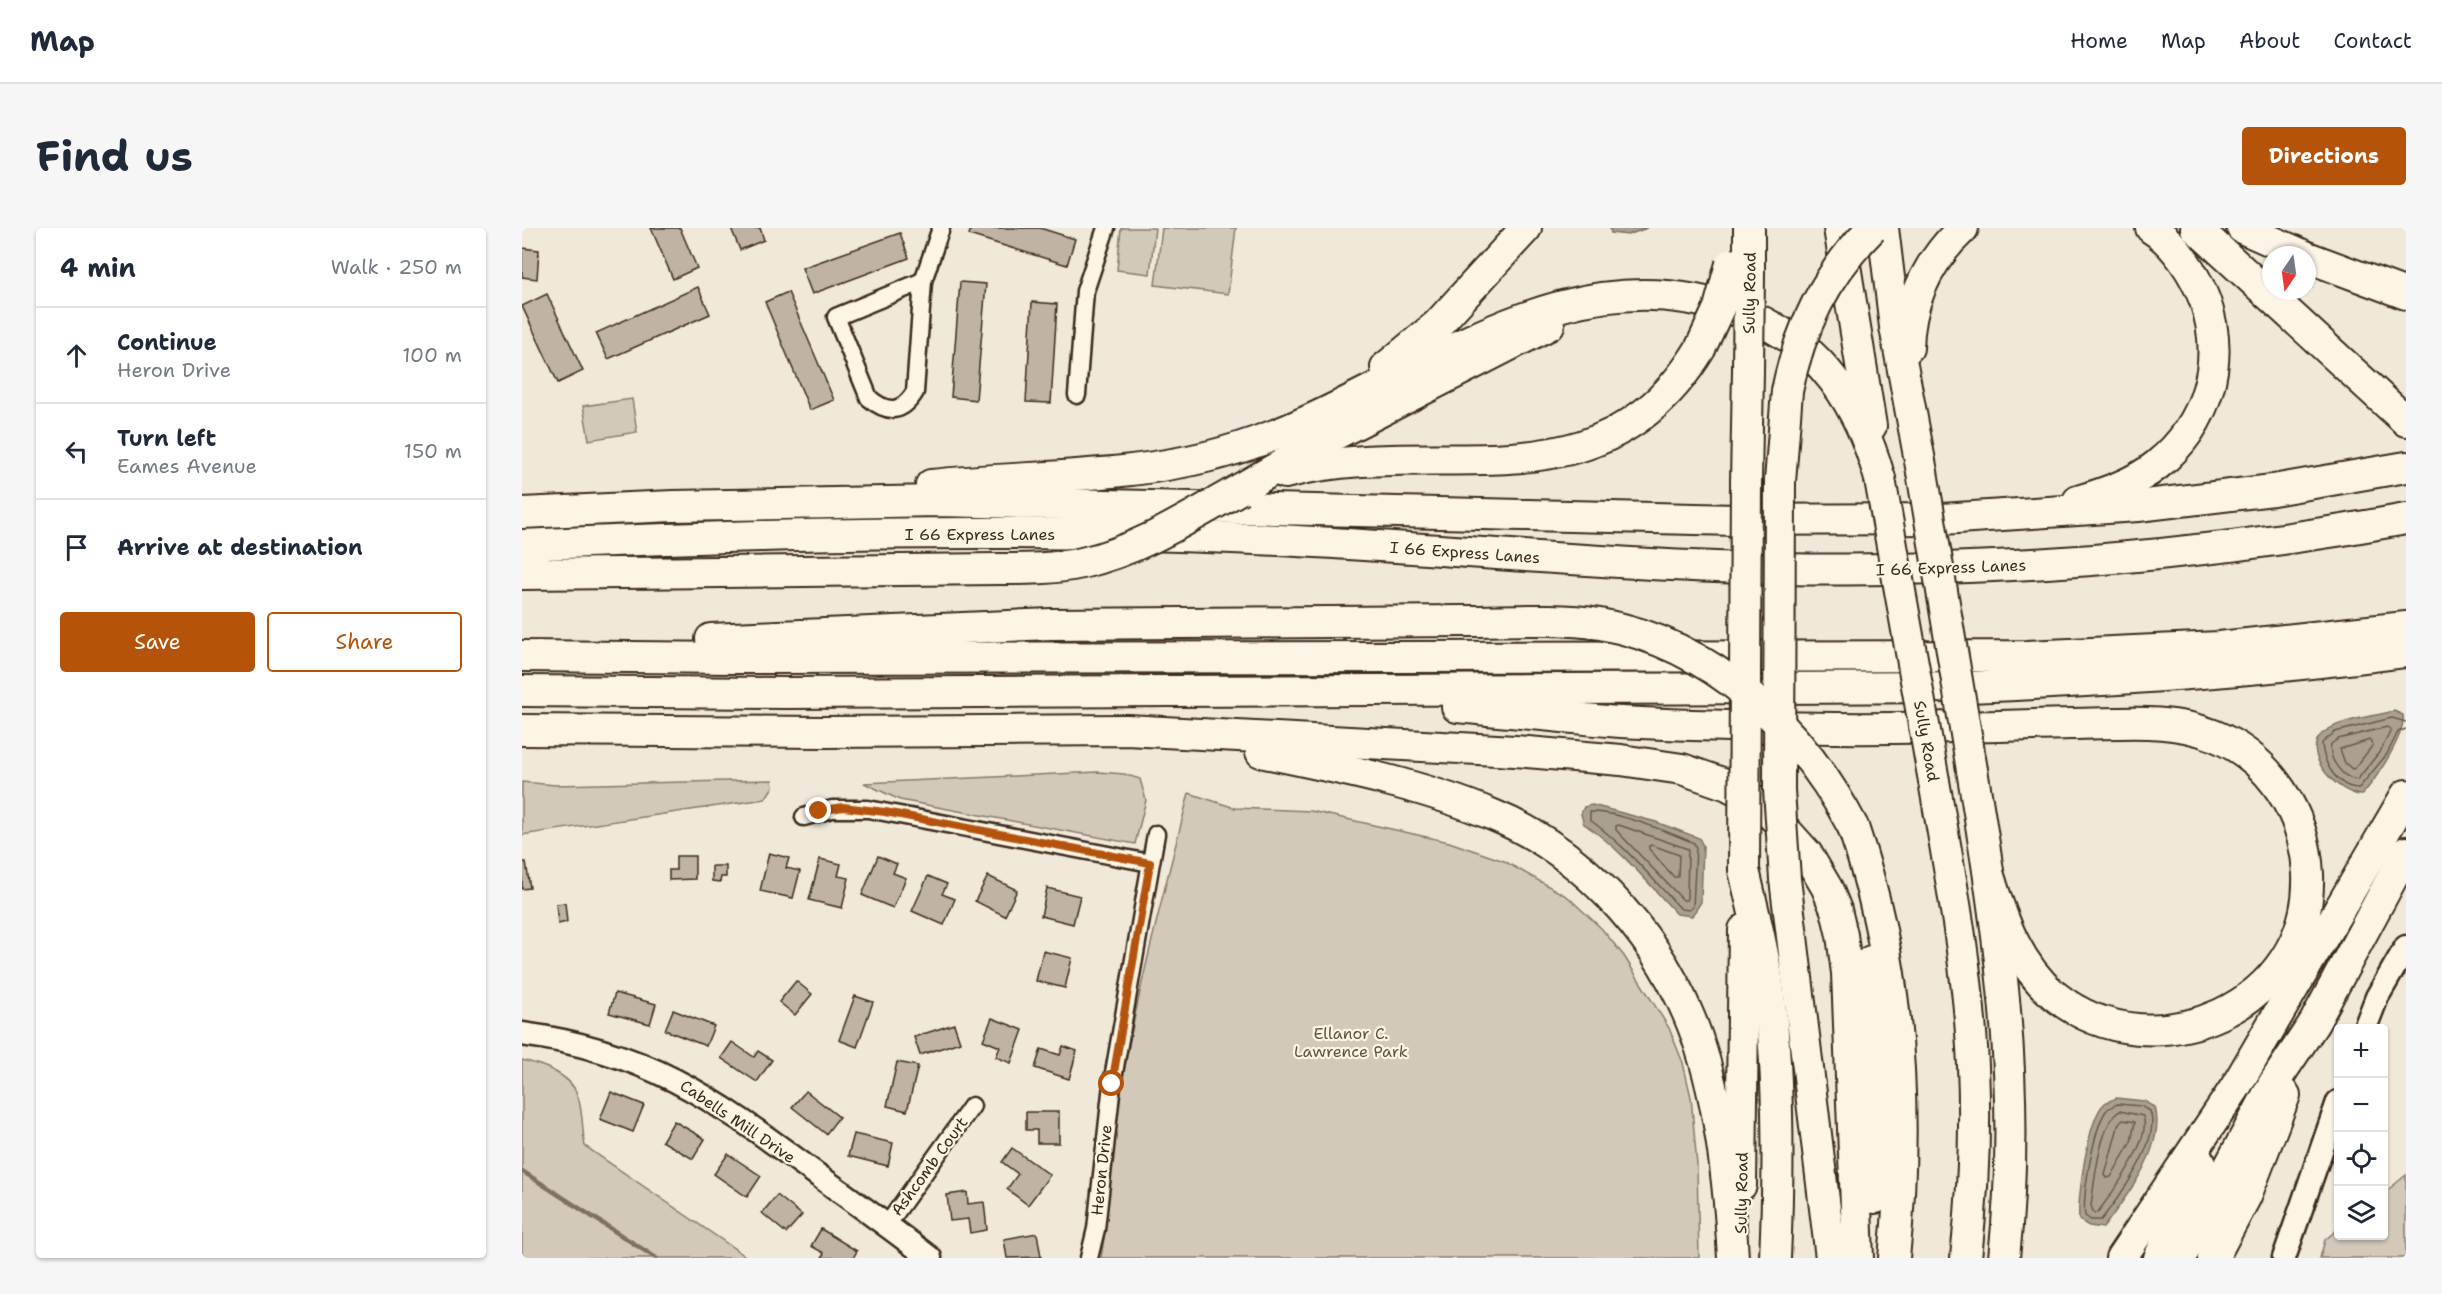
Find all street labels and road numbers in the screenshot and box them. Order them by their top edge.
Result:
street label: Sully Road [1738,252,1761,334]
street label: I 66 Express Lanes [905,524,1055,545]
street label: I 66 Express Lanes [1389,537,1541,568]
street label: I 66 Express Lanes [1875,554,2027,581]
street label: Sully Road [1909,699,1944,783]
street label: Cabells Mill Drive [676,1075,800,1168]
street label: Ashcomb Court [886,1113,972,1220]
street label: Heron Drive [1086,1124,1117,1216]
street label: Sully Road [1730,1152,1753,1234]

